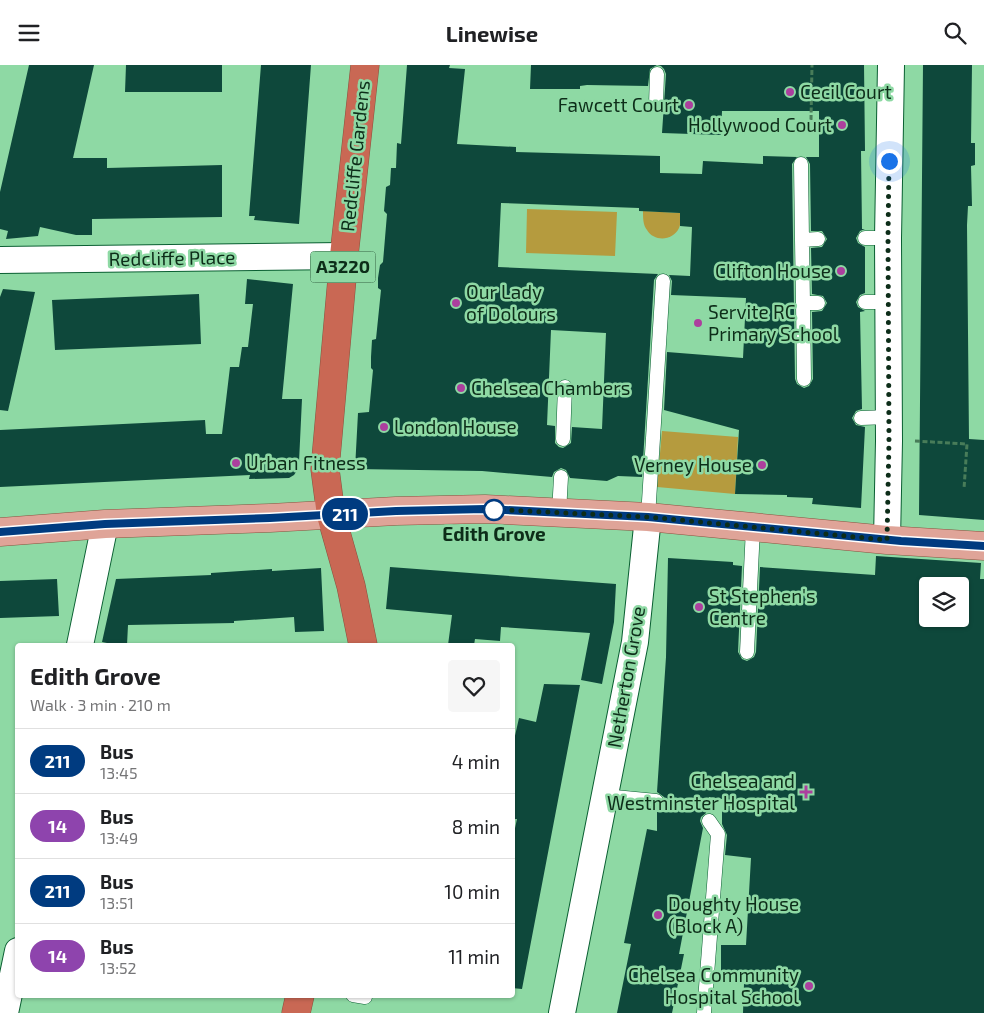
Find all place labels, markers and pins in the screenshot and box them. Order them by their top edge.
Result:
place label: Cecil Court [800,80,892,103]
marker: Cecil Court [784,86,796,98]
place label: Fawcett Court [558,93,679,116]
marker: Fawcett Court [683,99,695,111]
place label: Hollywood Court [688,113,832,136]
marker: Hollywood Court [836,119,848,131]
place label: Clifton House [715,259,831,282]
marker: Clifton House [835,265,847,277]
place label: Our Lady of Dolours [466,280,556,325]
marker: Our Lady of Dolours [450,297,462,309]
place label: Servite RC Primary School [708,300,839,345]
marker: Servite RC Primary School [692,317,704,329]
place label: Chelsea Chambers [471,376,631,399]
marker: Chelsea Chambers [455,382,467,394]
place label: London House [394,415,517,438]
marker: London House [378,421,390,433]
place label: Urban Fitness [246,451,366,474]
place label: Verney House [634,453,752,476]
marker: Urban Fitness [230,457,242,469]
marker: Verney House [756,459,768,471]
marker: Edith Grove [483,499,505,521]
place label: Edith Grove [442,522,546,545]
place label: St Stephen's Centre [709,584,816,629]
marker: St Stephen's Centre [693,601,705,613]
place label: Chelsea and Westminster Hospital [607,769,795,814]
marker: Chelsea and Westminster Hospital [799,785,813,799]
place label: Doughty House (Block A) [668,892,799,937]
marker: Doughty House (Block A) [652,909,664,921]
place label: Chelsea Community Hospital School [628,963,799,1008]
marker: Chelsea Community Hospital School [803,980,815,992]

